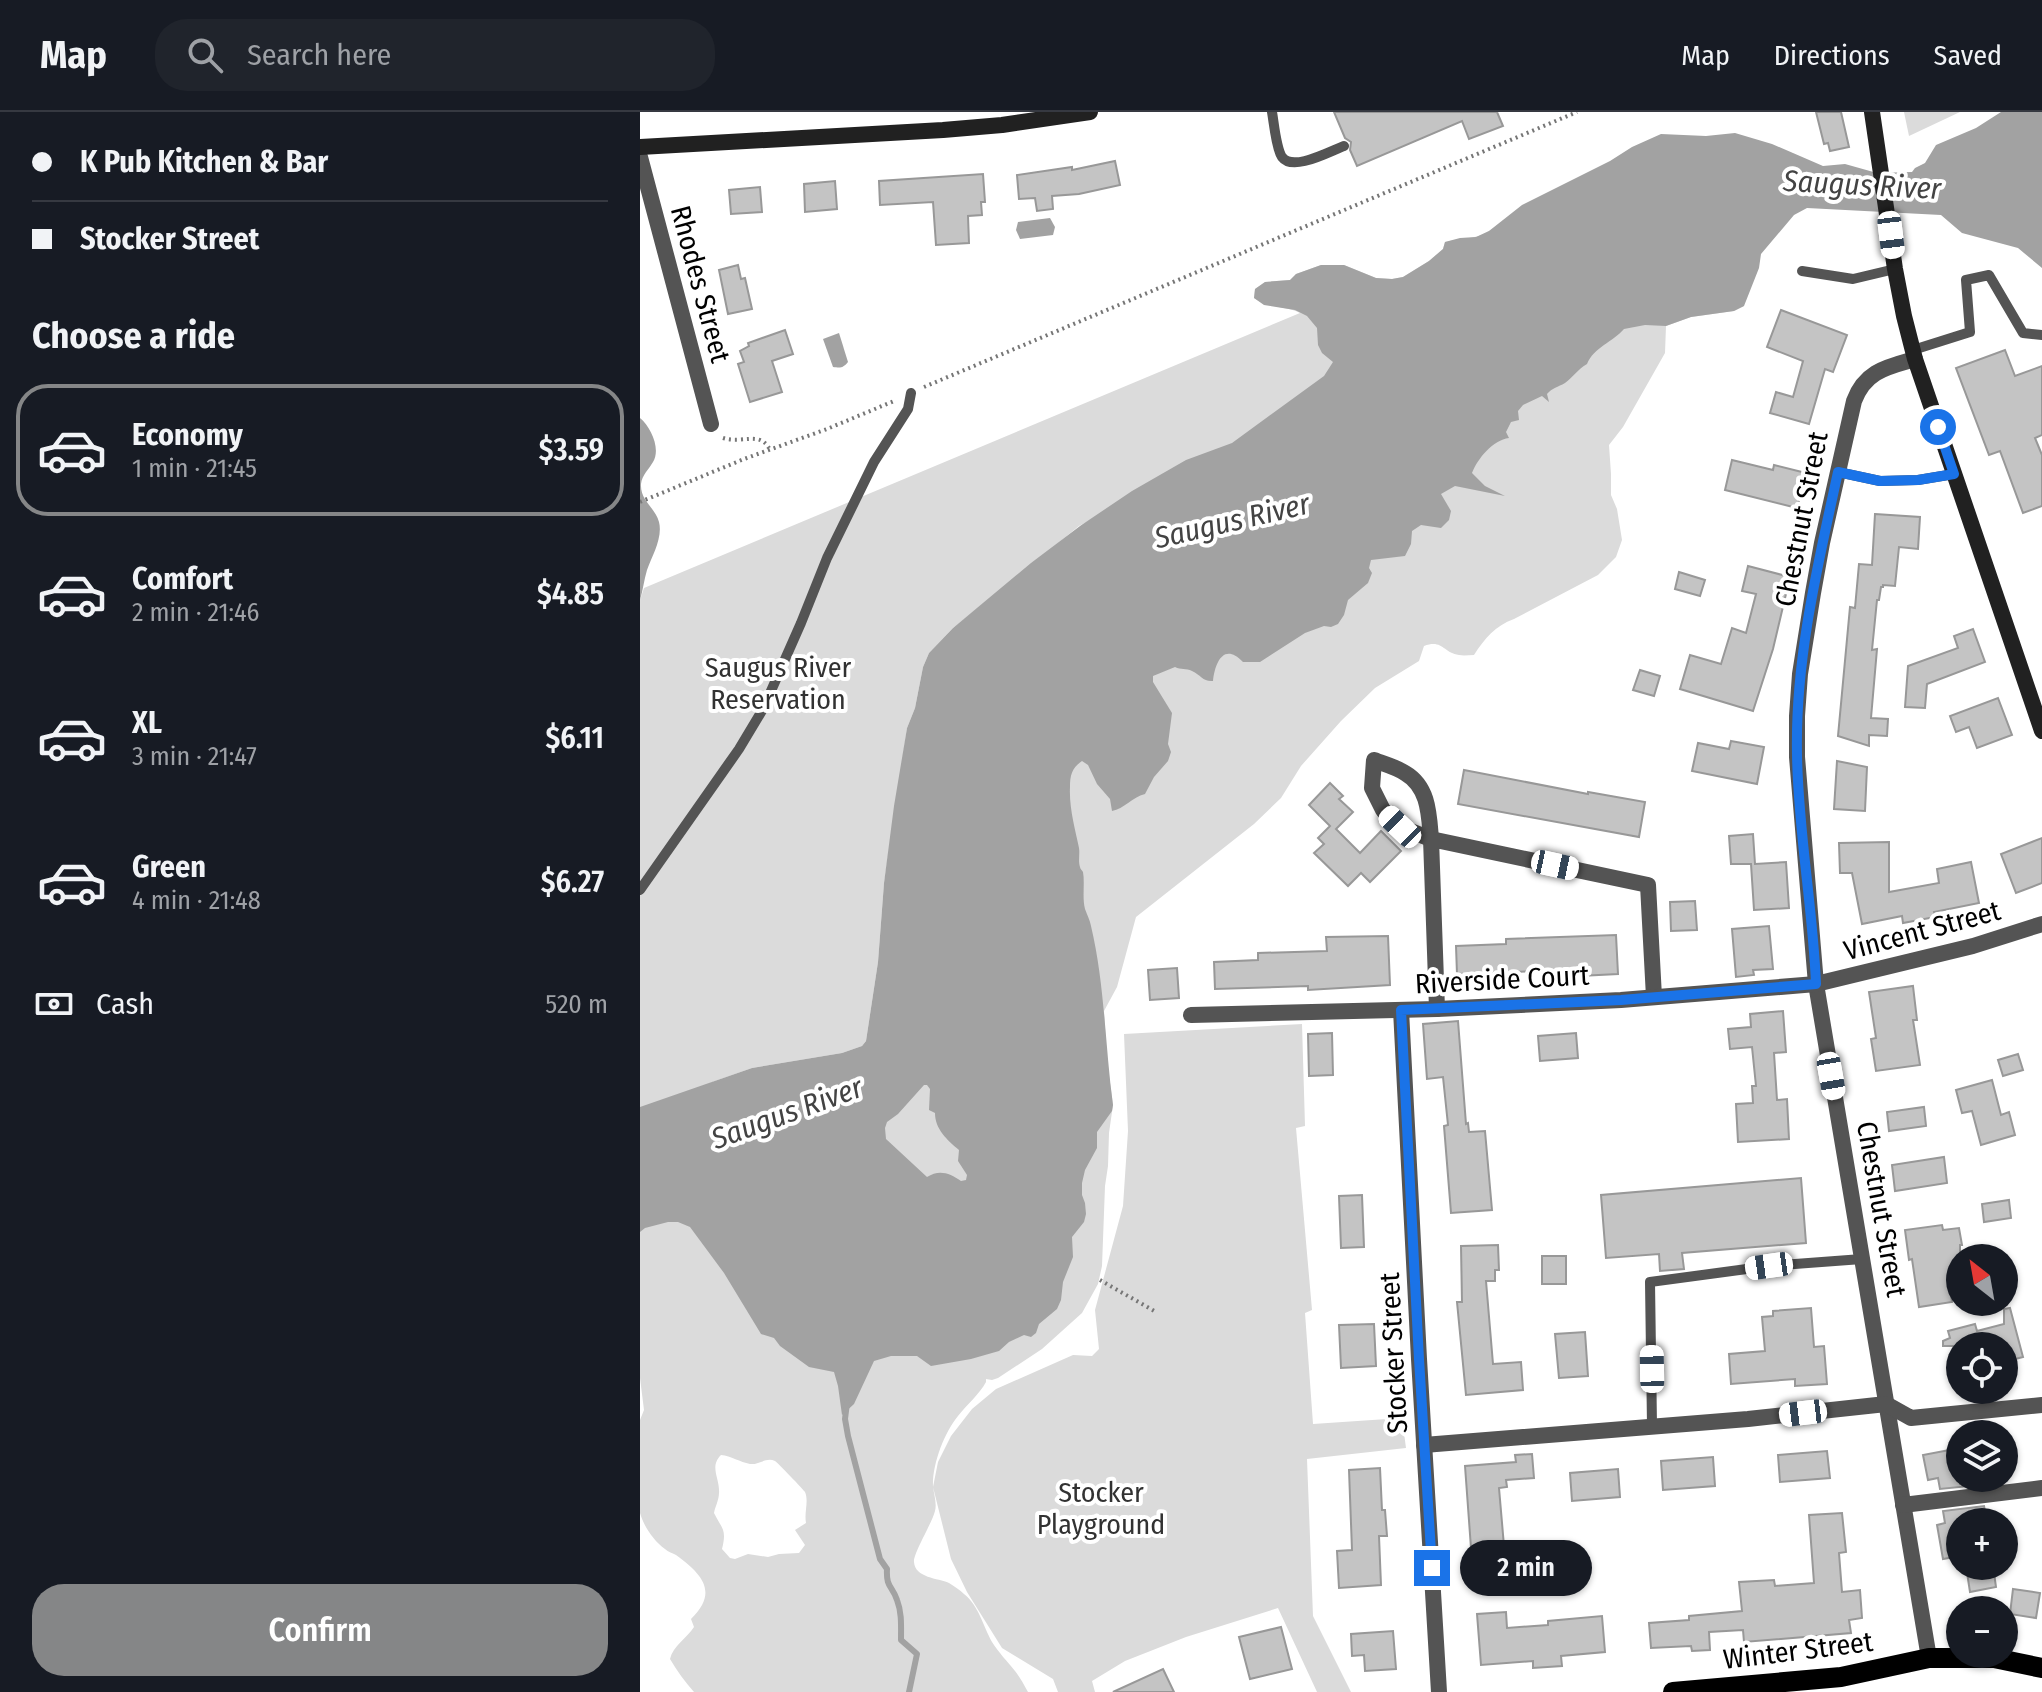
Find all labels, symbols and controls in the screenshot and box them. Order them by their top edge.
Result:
search box [155,19,715,91]
text: Map [40,32,107,78]
icon: search [183,33,227,77]
text: Search here [247,37,391,73]
text: Map [1681,39,1730,72]
text: Directions [1774,39,1890,72]
text: Saved [1934,39,2002,72]
text: K Pub Kitchen & Bar [80,144,328,180]
water label: Saugus River [1781,163,1944,207]
street label: Rhodes Street [664,202,738,367]
car [1876,210,1906,260]
text: Stocker Street [80,221,259,257]
text: Choose a ride [32,314,235,358]
route start [1920,409,1956,445]
icon: car [36,414,108,486]
text: Economy [132,417,243,453]
street label: Chestnut Street [1768,428,1835,609]
text: $3.59 [539,432,604,468]
text: 1 min · 21:45 [132,453,257,484]
water label: Saugus River [1150,485,1315,557]
icon: car [36,558,108,630]
text: Comfort [132,561,233,597]
text: $4.85 [537,576,604,612]
text: 2 min · 21:46 [132,597,259,628]
park label: Saugus River Reservation [705,651,852,716]
icon: car [36,702,108,774]
text: XL [132,705,162,741]
text: $6.11 [545,720,604,756]
text: 3 min · 21:47 [132,741,257,772]
car [1374,802,1426,852]
icon: car [36,846,108,918]
car [1529,848,1581,882]
text: Green [132,849,206,885]
text: $6.27 [541,864,604,900]
text: 4 min · 21:48 [132,885,261,916]
street label: Vincent Street [1840,894,2005,967]
street label: Riverside Court [1414,958,1591,1001]
icon: cash [32,982,76,1026]
text: Cash [96,986,154,1022]
text: 520 m [545,989,608,1020]
car [1815,1050,1847,1102]
water label: Saugus River [706,1068,869,1157]
street label: Chestnut Street [1850,1119,1913,1300]
north arrow [1946,1244,2018,1316]
map controls [1946,1244,2018,1668]
car [1744,1251,1794,1281]
street label: Stocker Street [1373,1271,1414,1434]
button: locate [1946,1332,2018,1404]
car [1640,1345,1664,1393]
car [1778,1398,1828,1428]
button: layers [1946,1420,2018,1492]
park label: Stocker Playground [1037,1476,1165,1541]
button: + [1946,1508,2018,1580]
callout: 2 min [1460,1540,1592,1596]
route end [1414,1550,1450,1586]
text: 2 min [1497,1552,1555,1583]
button: Confirm [32,1584,608,1676]
button: − [1946,1596,2018,1668]
street label: Winter Street [1721,1625,1876,1676]

